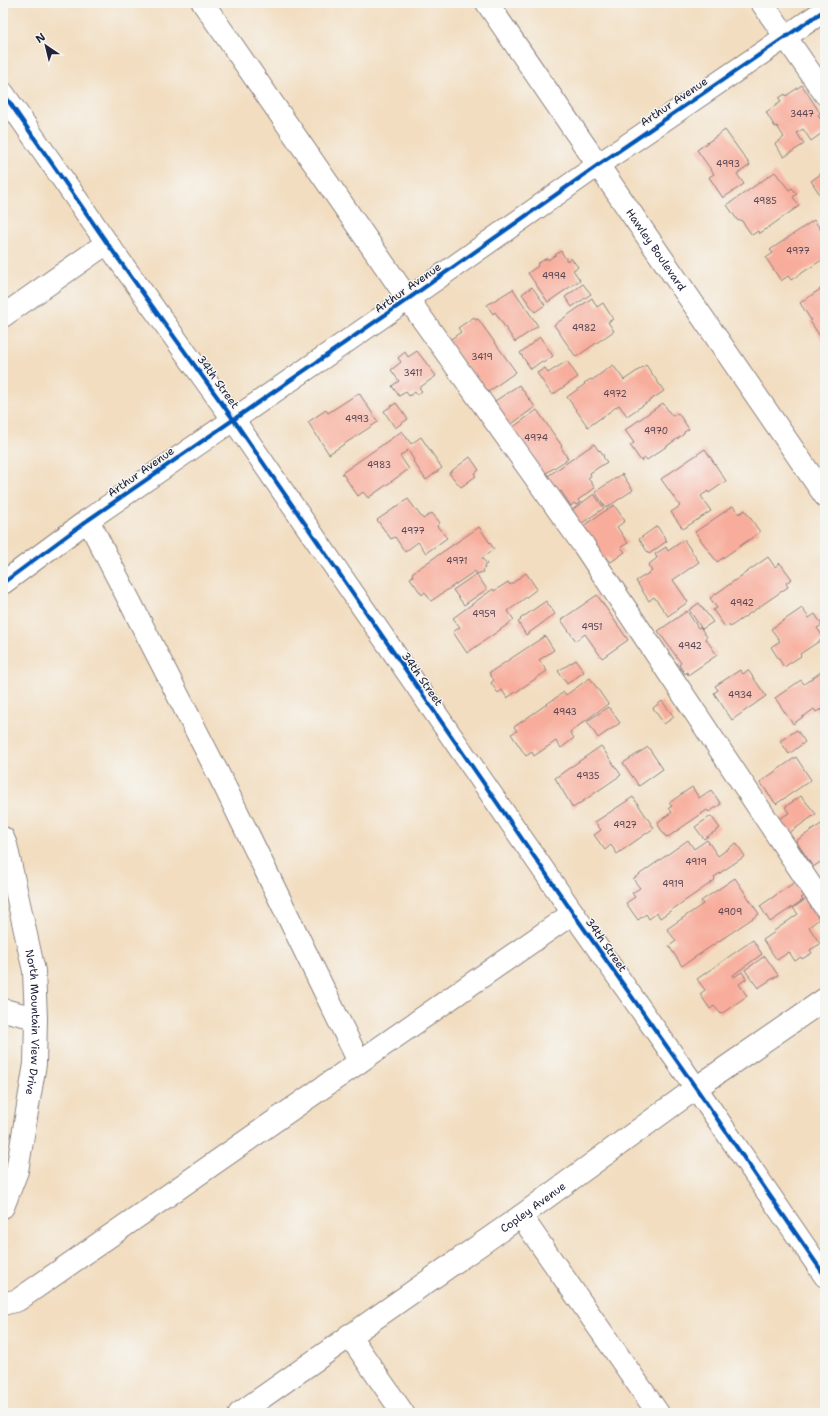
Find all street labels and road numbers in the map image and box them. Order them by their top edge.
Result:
street label: Arthur Avenue [637,74,711,130]
street label: Hawley Boulevard [623,206,690,294]
street label: Arthur Avenue [372,259,444,317]
street label: 34th Street [194,352,243,412]
street label: Arthur Avenue [105,443,177,501]
street label: 34th Street [398,649,446,709]
street label: 34th Street [582,915,630,975]
street label: North Mountain View Drive [22,948,44,1096]
street label: Copley Avenue [497,1178,569,1236]

